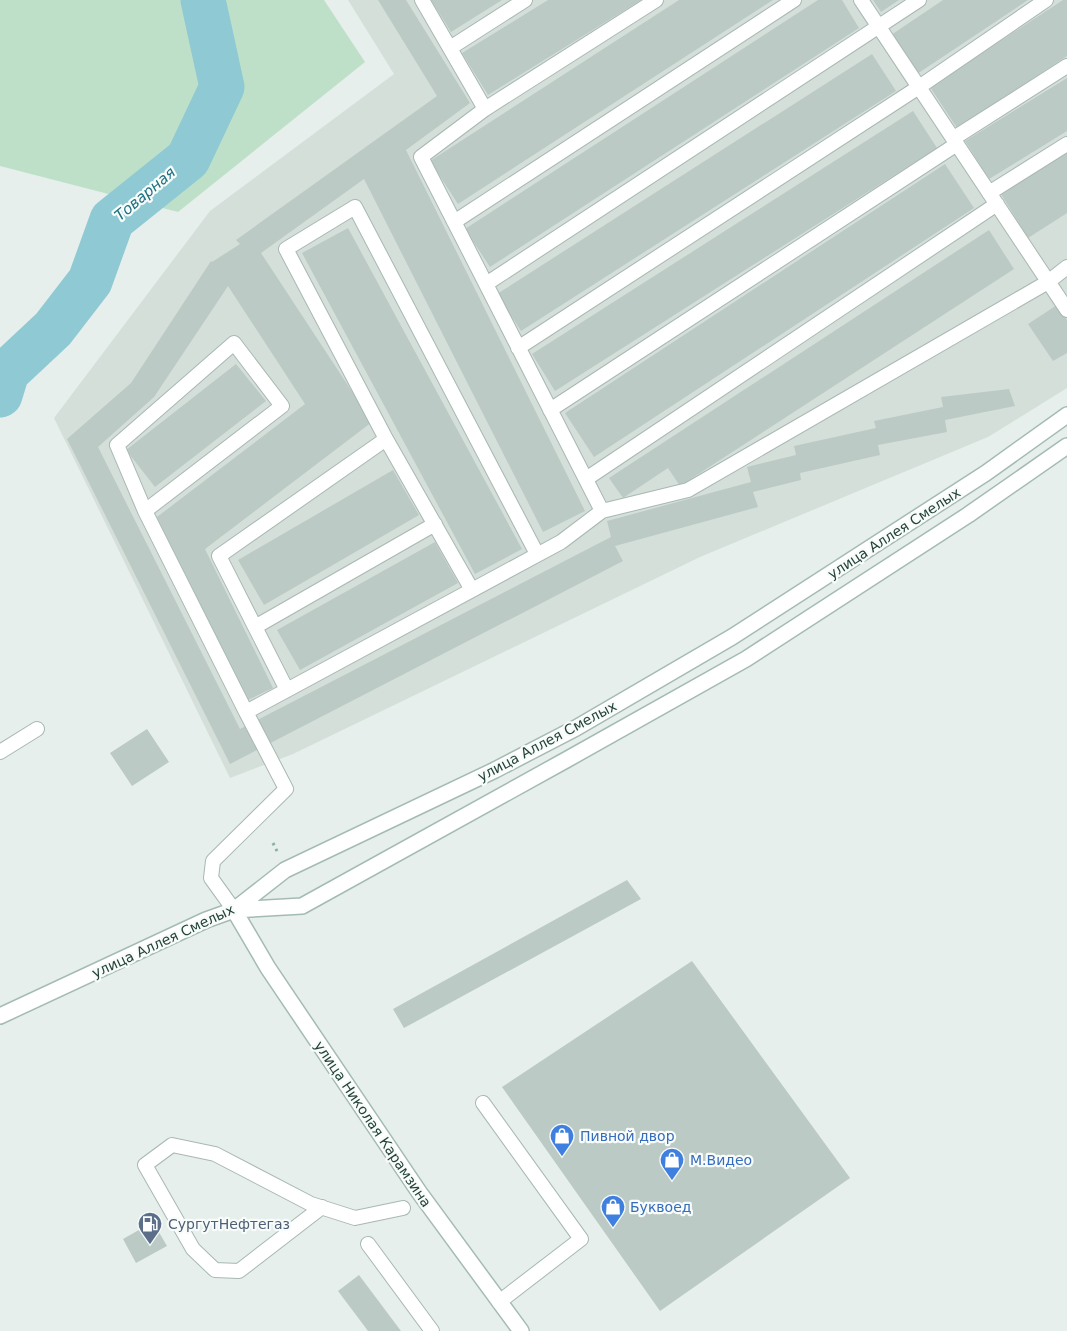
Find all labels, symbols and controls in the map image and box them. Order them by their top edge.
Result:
water label: Товарная [111,163,179,225]
street label: улица Аллея Смелых [825,484,963,582]
street label: улица Аллея Смелых [475,698,619,784]
street label: улица Аллея Смелых [89,901,237,981]
street label: улица Николая Карамзина [311,1038,435,1210]
shop icon: Пивной двор [549,1123,575,1157]
place label: Пивной двор [580,1128,675,1144]
shop icon: M.Видео [659,1147,685,1181]
place label: M.Видео [690,1152,752,1168]
shop icon: Буквоед [600,1194,626,1228]
place label: Буквоед [630,1199,691,1215]
fuel station icon: СургутНефтегаз [137,1211,163,1245]
place label: СургутНефтегаз [168,1216,290,1232]

